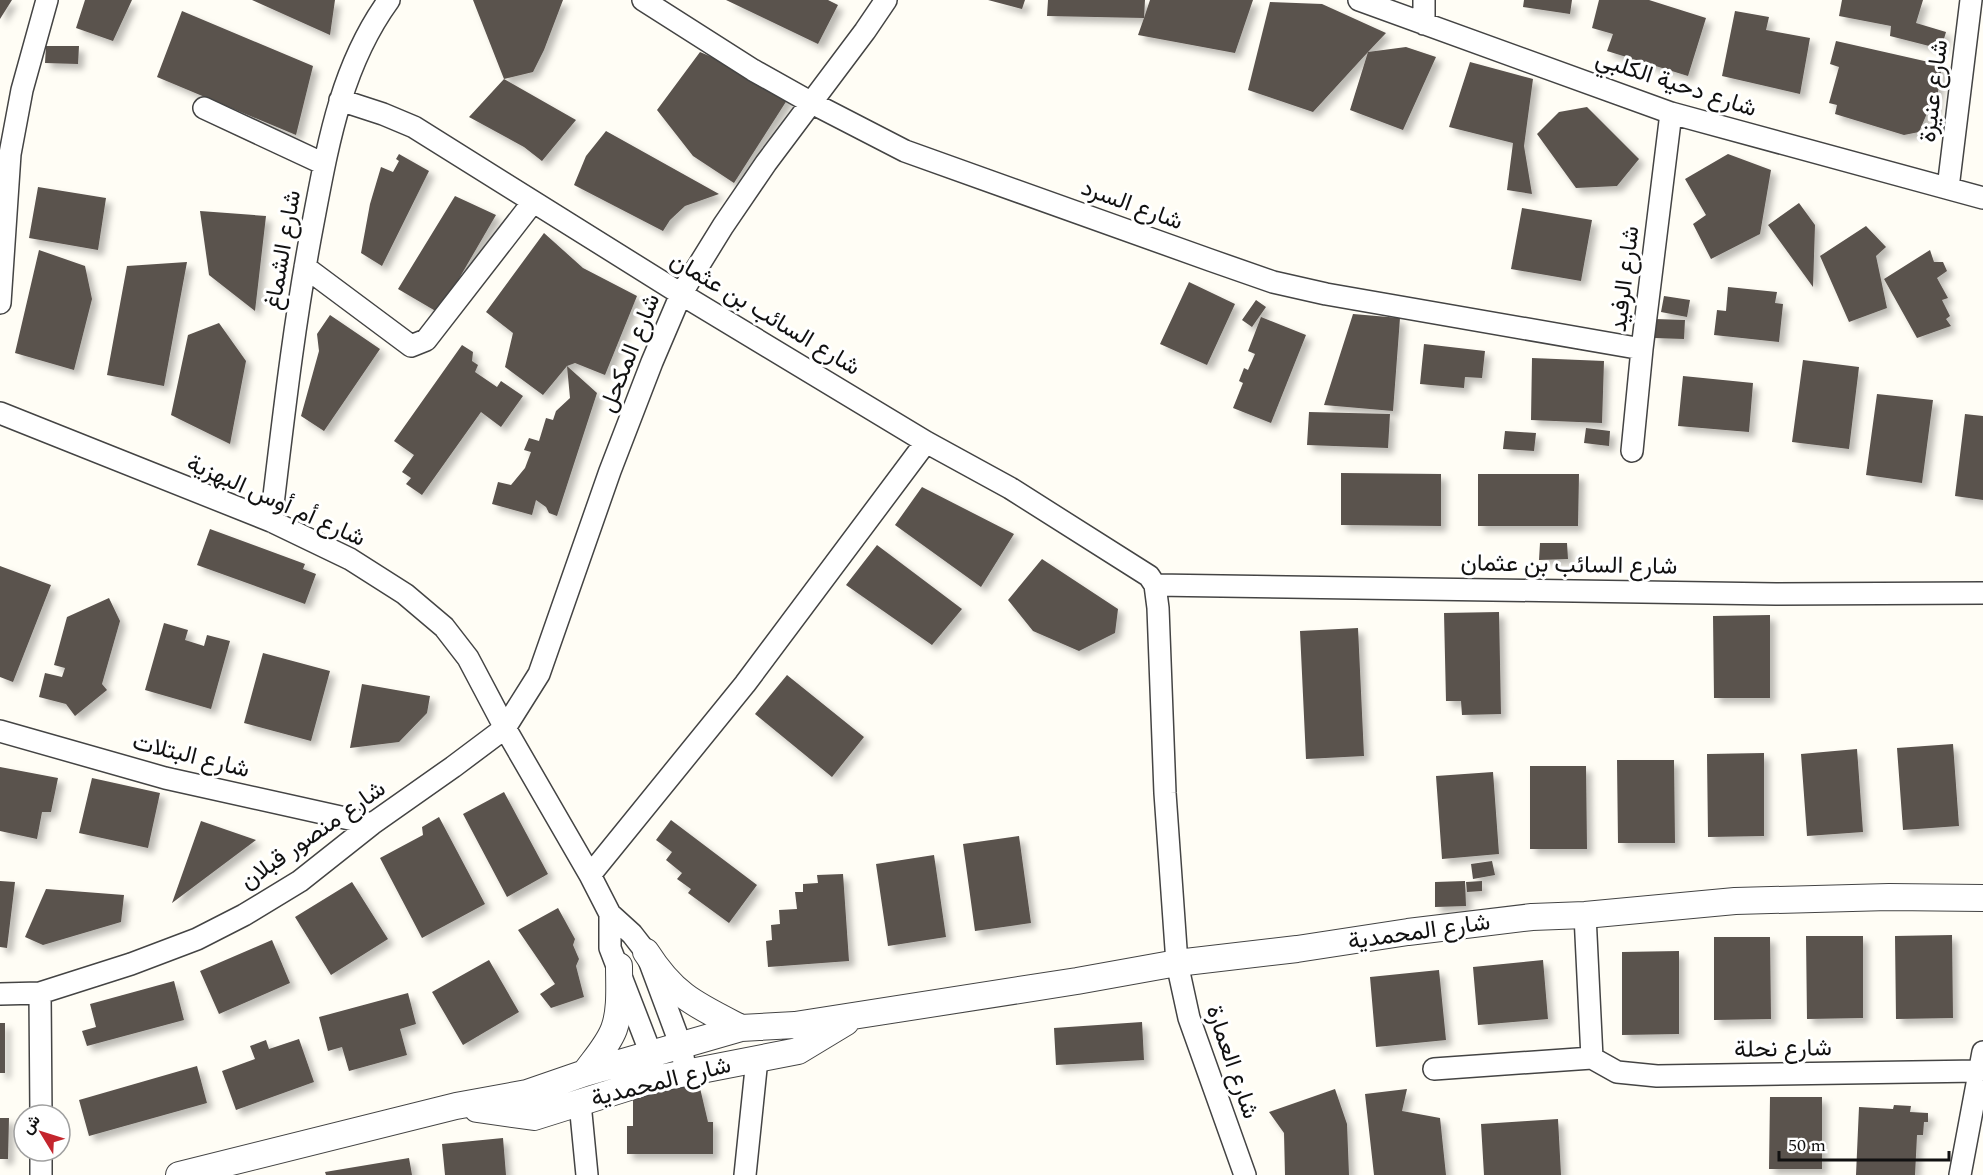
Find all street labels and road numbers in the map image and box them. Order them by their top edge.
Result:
street label: شارع عنيزة [1910,38,1958,144]
street label: شارع دحية الكلبي [1591,41,1761,127]
street label: شارع السرد [1076,170,1188,240]
street label: شارع الشماغ [255,187,311,313]
street label: شارع الرفيد [1601,224,1649,334]
street label: شارع السائب بن عثمان [663,243,867,385]
street label: شارع المكحل [590,288,670,418]
street label: شارع أم أوس البهزية [181,445,371,557]
street label: شارع السائب بن عثمان [1460,545,1678,585]
street label: شارع البتلات [129,724,253,788]
street label: شارع منصور قبلان [233,771,393,899]
street label: شارع المحمدية [1346,904,1492,960]
street label: شارع العمارة [1196,1000,1268,1124]
street label: شارع نحلة [1734,1030,1832,1068]
street label: شارع المحمدية [587,1047,735,1117]

